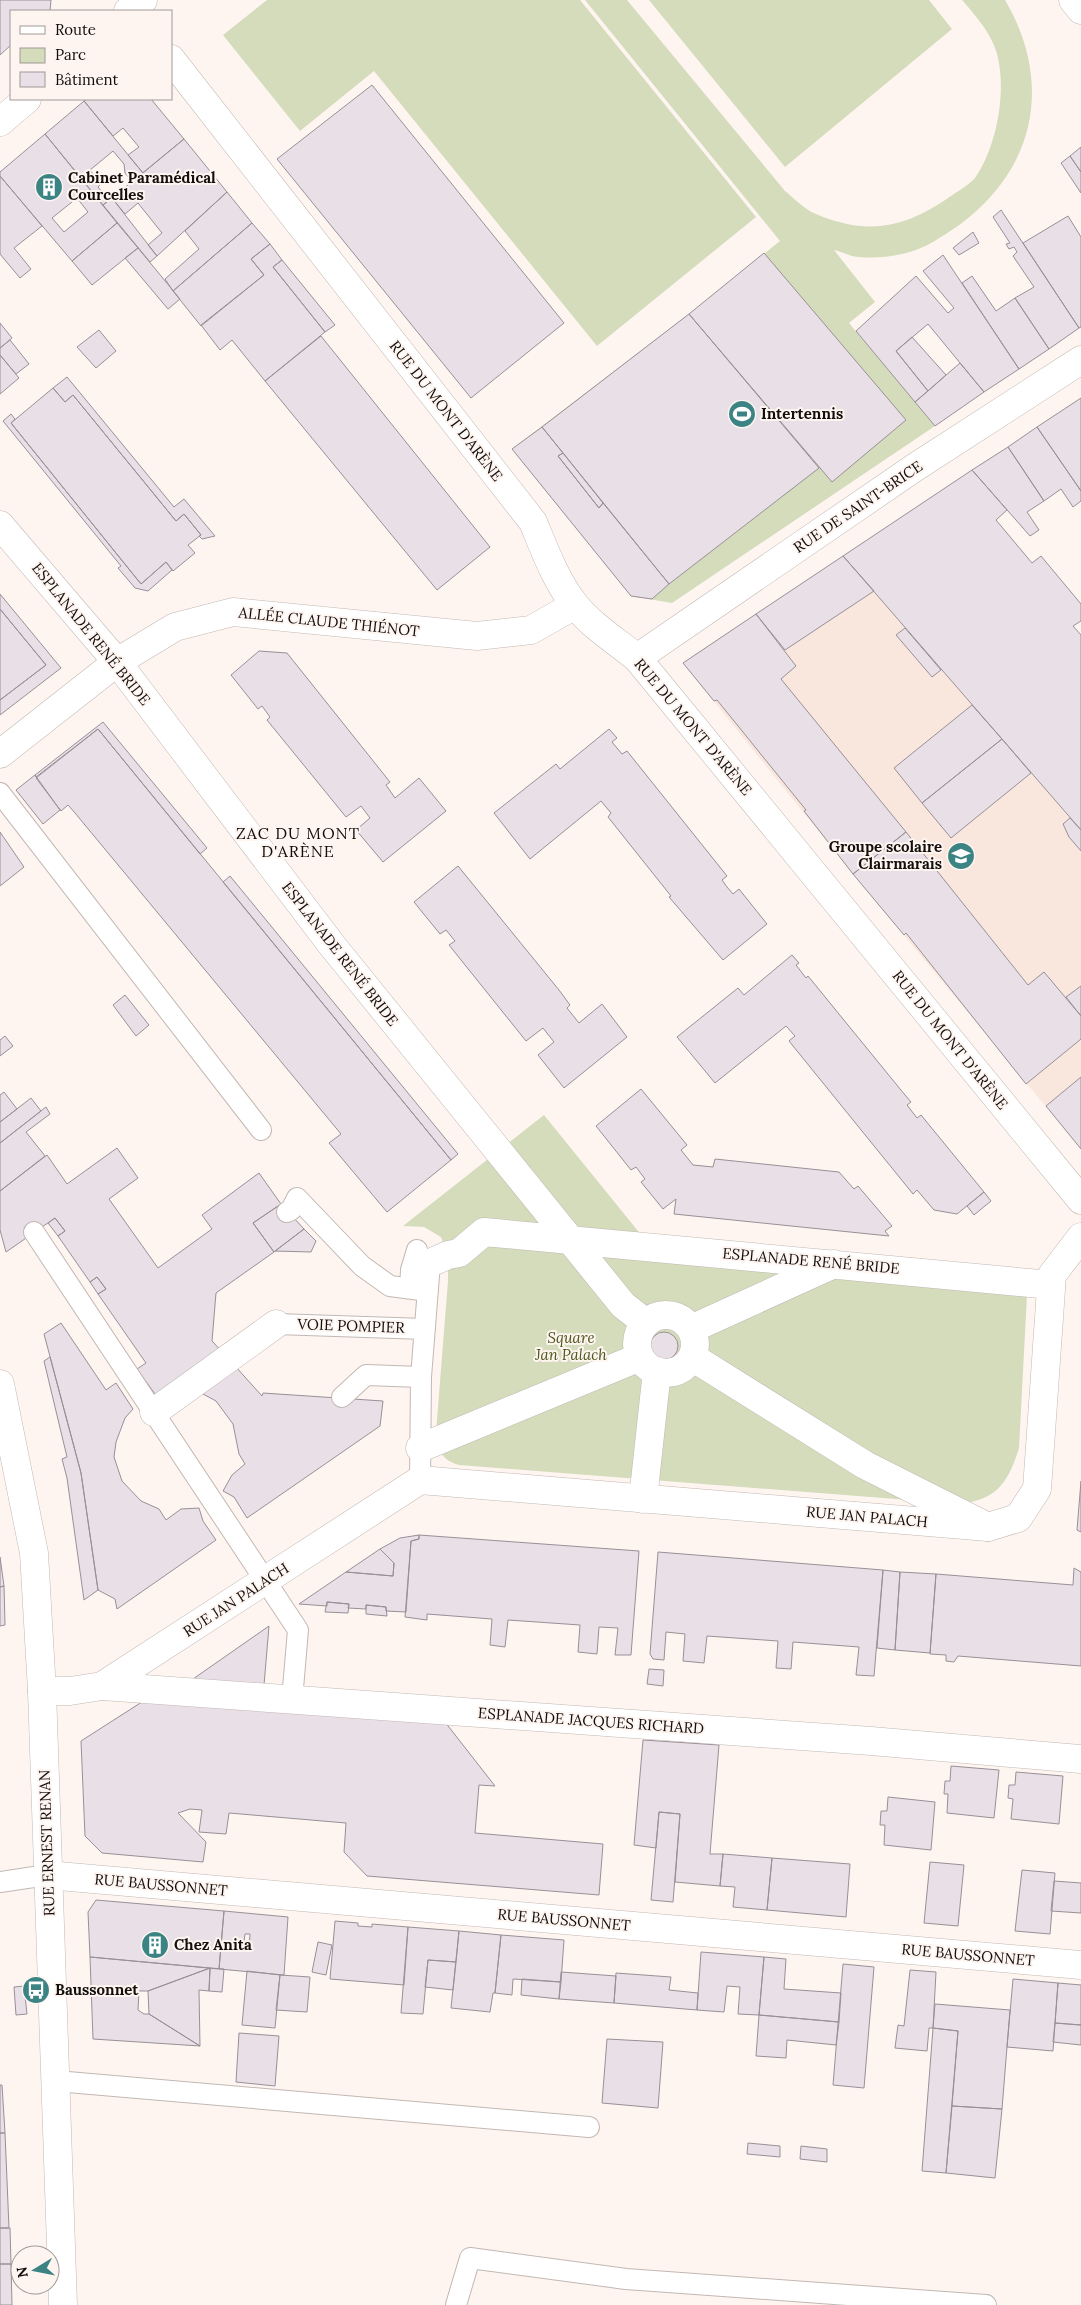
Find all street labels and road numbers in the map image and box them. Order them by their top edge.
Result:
street label: RUE DU MONT D'ARÈNE [386,337,507,485]
street label: RUE DE SAINT-BRICE [790,456,926,557]
street label: ESPLANADE RENÉ BRIDE [28,559,155,709]
street label: ALLÉE CLAUDE THIÉNOT [237,602,421,640]
street label: RUE DU MONT D'ARÈNE [630,654,756,799]
street label: ESPLANADE RENÉ BRIDE [278,878,403,1030]
street label: RUE DU MONT D'ARÈNE [889,966,1012,1113]
street label: ESPLANADE RENÉ BRIDE [722,1243,900,1278]
street label: VOIE POMPIER [296,1314,405,1337]
street label: RUE JAN PALACH [805,1502,929,1531]
street label: RUE JAN PALACH [179,1558,292,1641]
street label: ESPLANADE JACQUES RICHARD [477,1703,705,1738]
street label: RUE ERNEST RENAN [34,1770,59,1917]
street label: RUE BAUSSONNET [94,1869,229,1900]
street label: RUE BAUSSONNET [497,1904,632,1935]
street label: RUE BAUSSONNET [901,1939,1036,1970]

